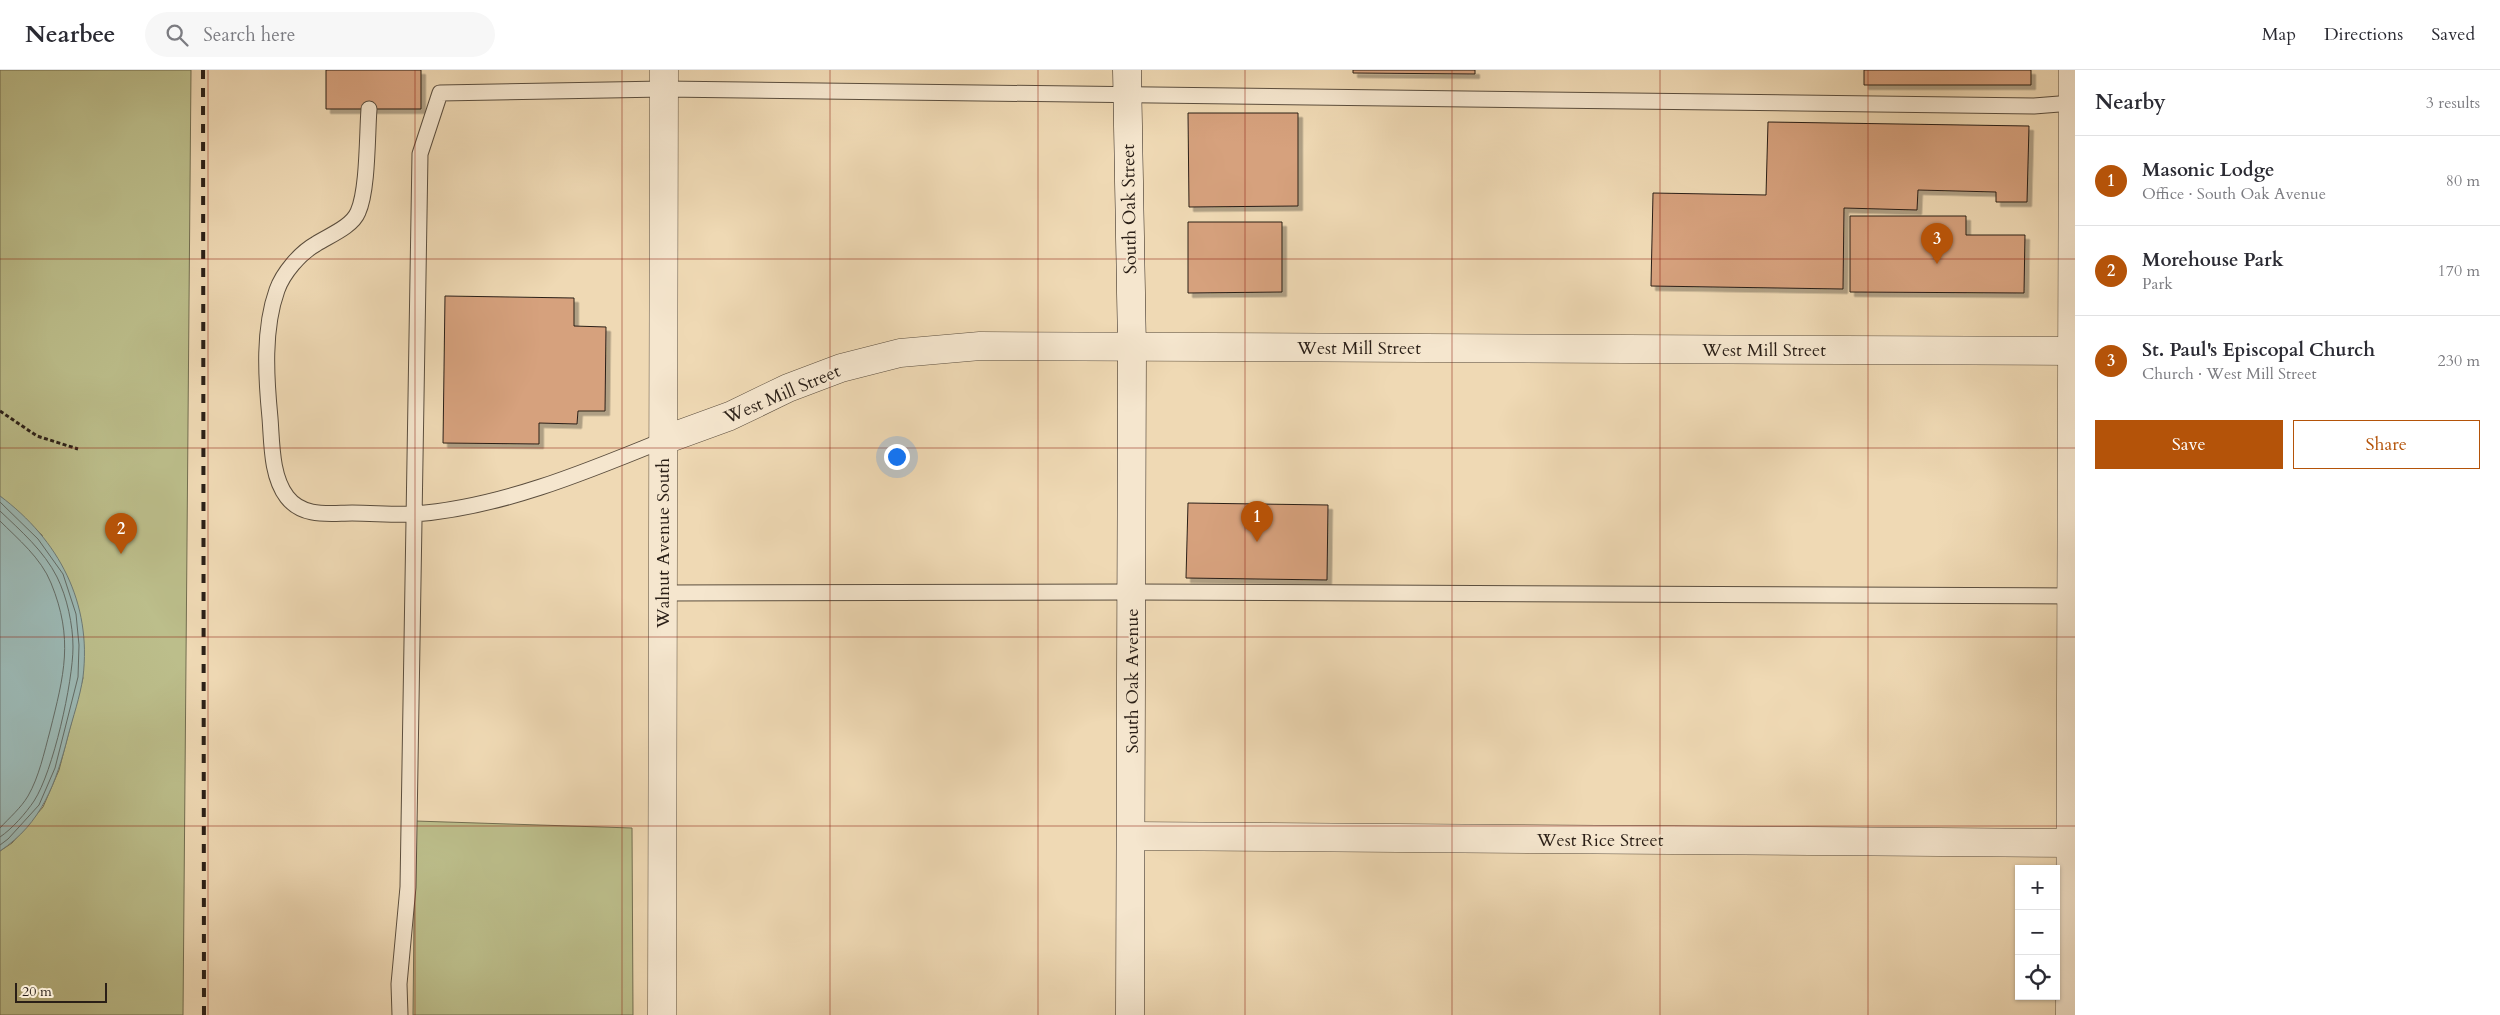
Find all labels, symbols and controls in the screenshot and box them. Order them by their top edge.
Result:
search box [145,12,495,57]
text: Nearbee [25,18,115,51]
icon: search [163,21,191,49]
text: Search here [203,22,295,48]
text: Map [2262,22,2296,47]
text: Directions [2324,22,2403,47]
text: Saved [2431,22,2475,47]
text: Nearby [2095,88,2166,117]
text: 3 results [2426,92,2480,114]
street label: South Oak Street [1116,143,1143,274]
text: Masonic Lodge [2142,157,2274,183]
text: 1 [2107,170,2115,192]
text: 80 m [2446,170,2480,192]
text: Office · South Oak Avenue [2142,183,2326,205]
pin: 3 [1921,223,1953,264]
text: Morehouse Park [2142,247,2284,273]
text: 2 [2107,260,2115,282]
text: 170 m [2438,260,2480,282]
text: Park [2142,273,2173,295]
street label: West Mill Street [1296,336,1421,361]
text: St. Paul's Episcopal Church [2142,337,2375,363]
street label: West Mill Street [1701,338,1826,363]
text: 3 [2107,350,2115,372]
text: 230 m [2438,350,2480,372]
street label: West Mill Street [719,359,844,431]
text: Church · West Mill Street [2142,363,2317,385]
button: Save [2095,420,2283,469]
button: Share [2293,420,2480,469]
your location [884,444,910,470]
street label: Walnut Avenue South [651,458,676,629]
pin: 1 [1241,501,1273,542]
pin: 2 [105,513,137,554]
street label: South Oak Avenue [1120,608,1145,754]
street label: West Rice Street [1536,828,1664,853]
map controls [2015,865,2060,1000]
button: + [2015,865,2060,910]
button: − [2015,910,2060,955]
button: locate [2015,955,2060,1000]
scale bar [15,980,108,1003]
text: 20 m [22,982,52,1001]

